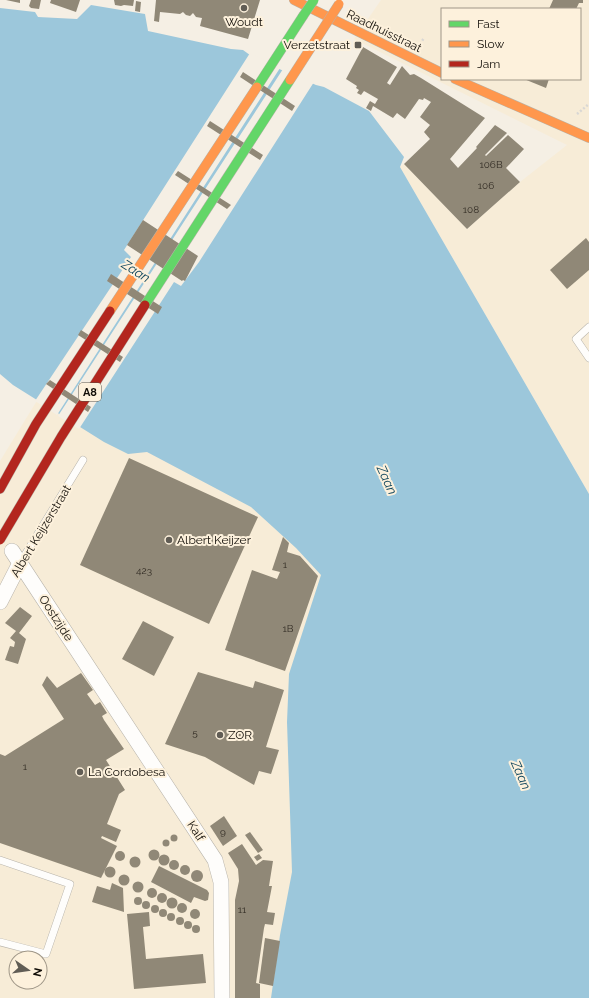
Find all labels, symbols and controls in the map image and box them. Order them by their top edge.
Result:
marker: Woudt [239,3,249,13]
street label: Raadhuisstraat [344,7,424,55]
legend [441,8,581,80]
place label: Woudt [225,15,263,29]
text: Fast [477,17,500,31]
text: Slow [477,37,504,51]
place label: Verzetstraat [284,38,350,52]
marker: Verzetstraat [353,40,363,50]
text: Jam [477,57,500,71]
house number: 106B [479,159,503,170]
house number: 106 [478,180,494,191]
house number: 108 [463,204,479,215]
water label: Zaan [118,256,153,285]
road number: A8 [79,383,101,401]
water label: Zaan [373,462,400,497]
street label: Albert Keijzerstraat [8,482,74,580]
place label: Albert Keijzer [177,533,252,547]
marker: Albert Keijzer [164,535,174,545]
house number: 1 [283,559,288,570]
house number: 423 [136,565,152,576]
street label: Oostzijde [36,593,76,643]
house number: 1B [283,623,294,634]
house number: 5 [192,727,198,738]
place label: ZOR [228,728,252,742]
marker: ZOR [215,730,225,740]
water label: Zaan [508,757,534,792]
house number: 1 [23,761,28,772]
place label: La Cordobesa [88,765,165,779]
marker: La Cordobesa [75,767,85,777]
street label: Kalf [184,818,208,845]
house number: 9 [220,826,226,837]
house number: 11 [238,904,247,915]
north arrow [8,950,48,990]
text: N [30,967,45,978]

